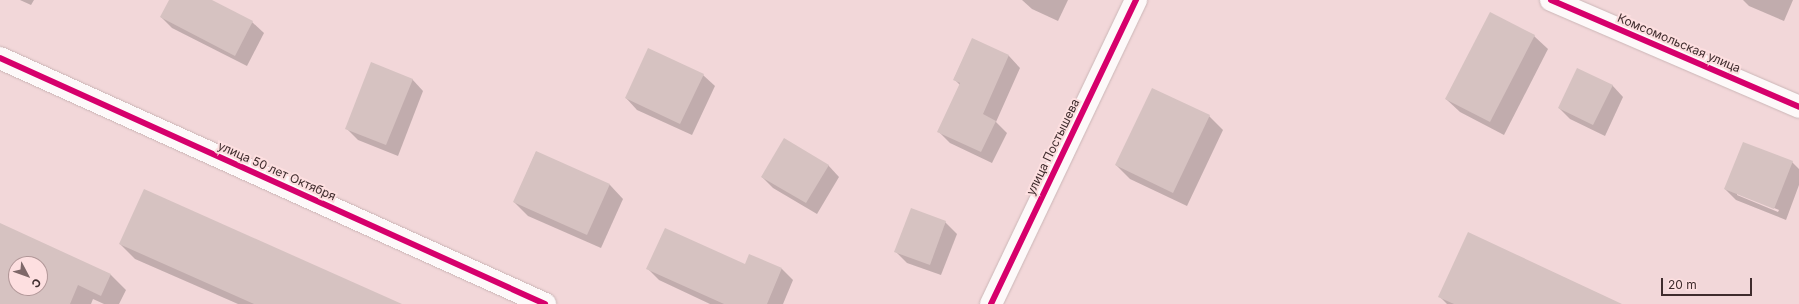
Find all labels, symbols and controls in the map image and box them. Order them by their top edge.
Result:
street label: Комсомольская улица [1615,11,1743,75]
street label: улица Постышева [1023,96,1083,198]
street label: улица 50 лет Октября [216,138,338,204]
north arrow [8,256,48,296]
scale bar [1663,270,1754,296]
text: С [28,276,44,291]
text: 20 m [1668,277,1697,292]

